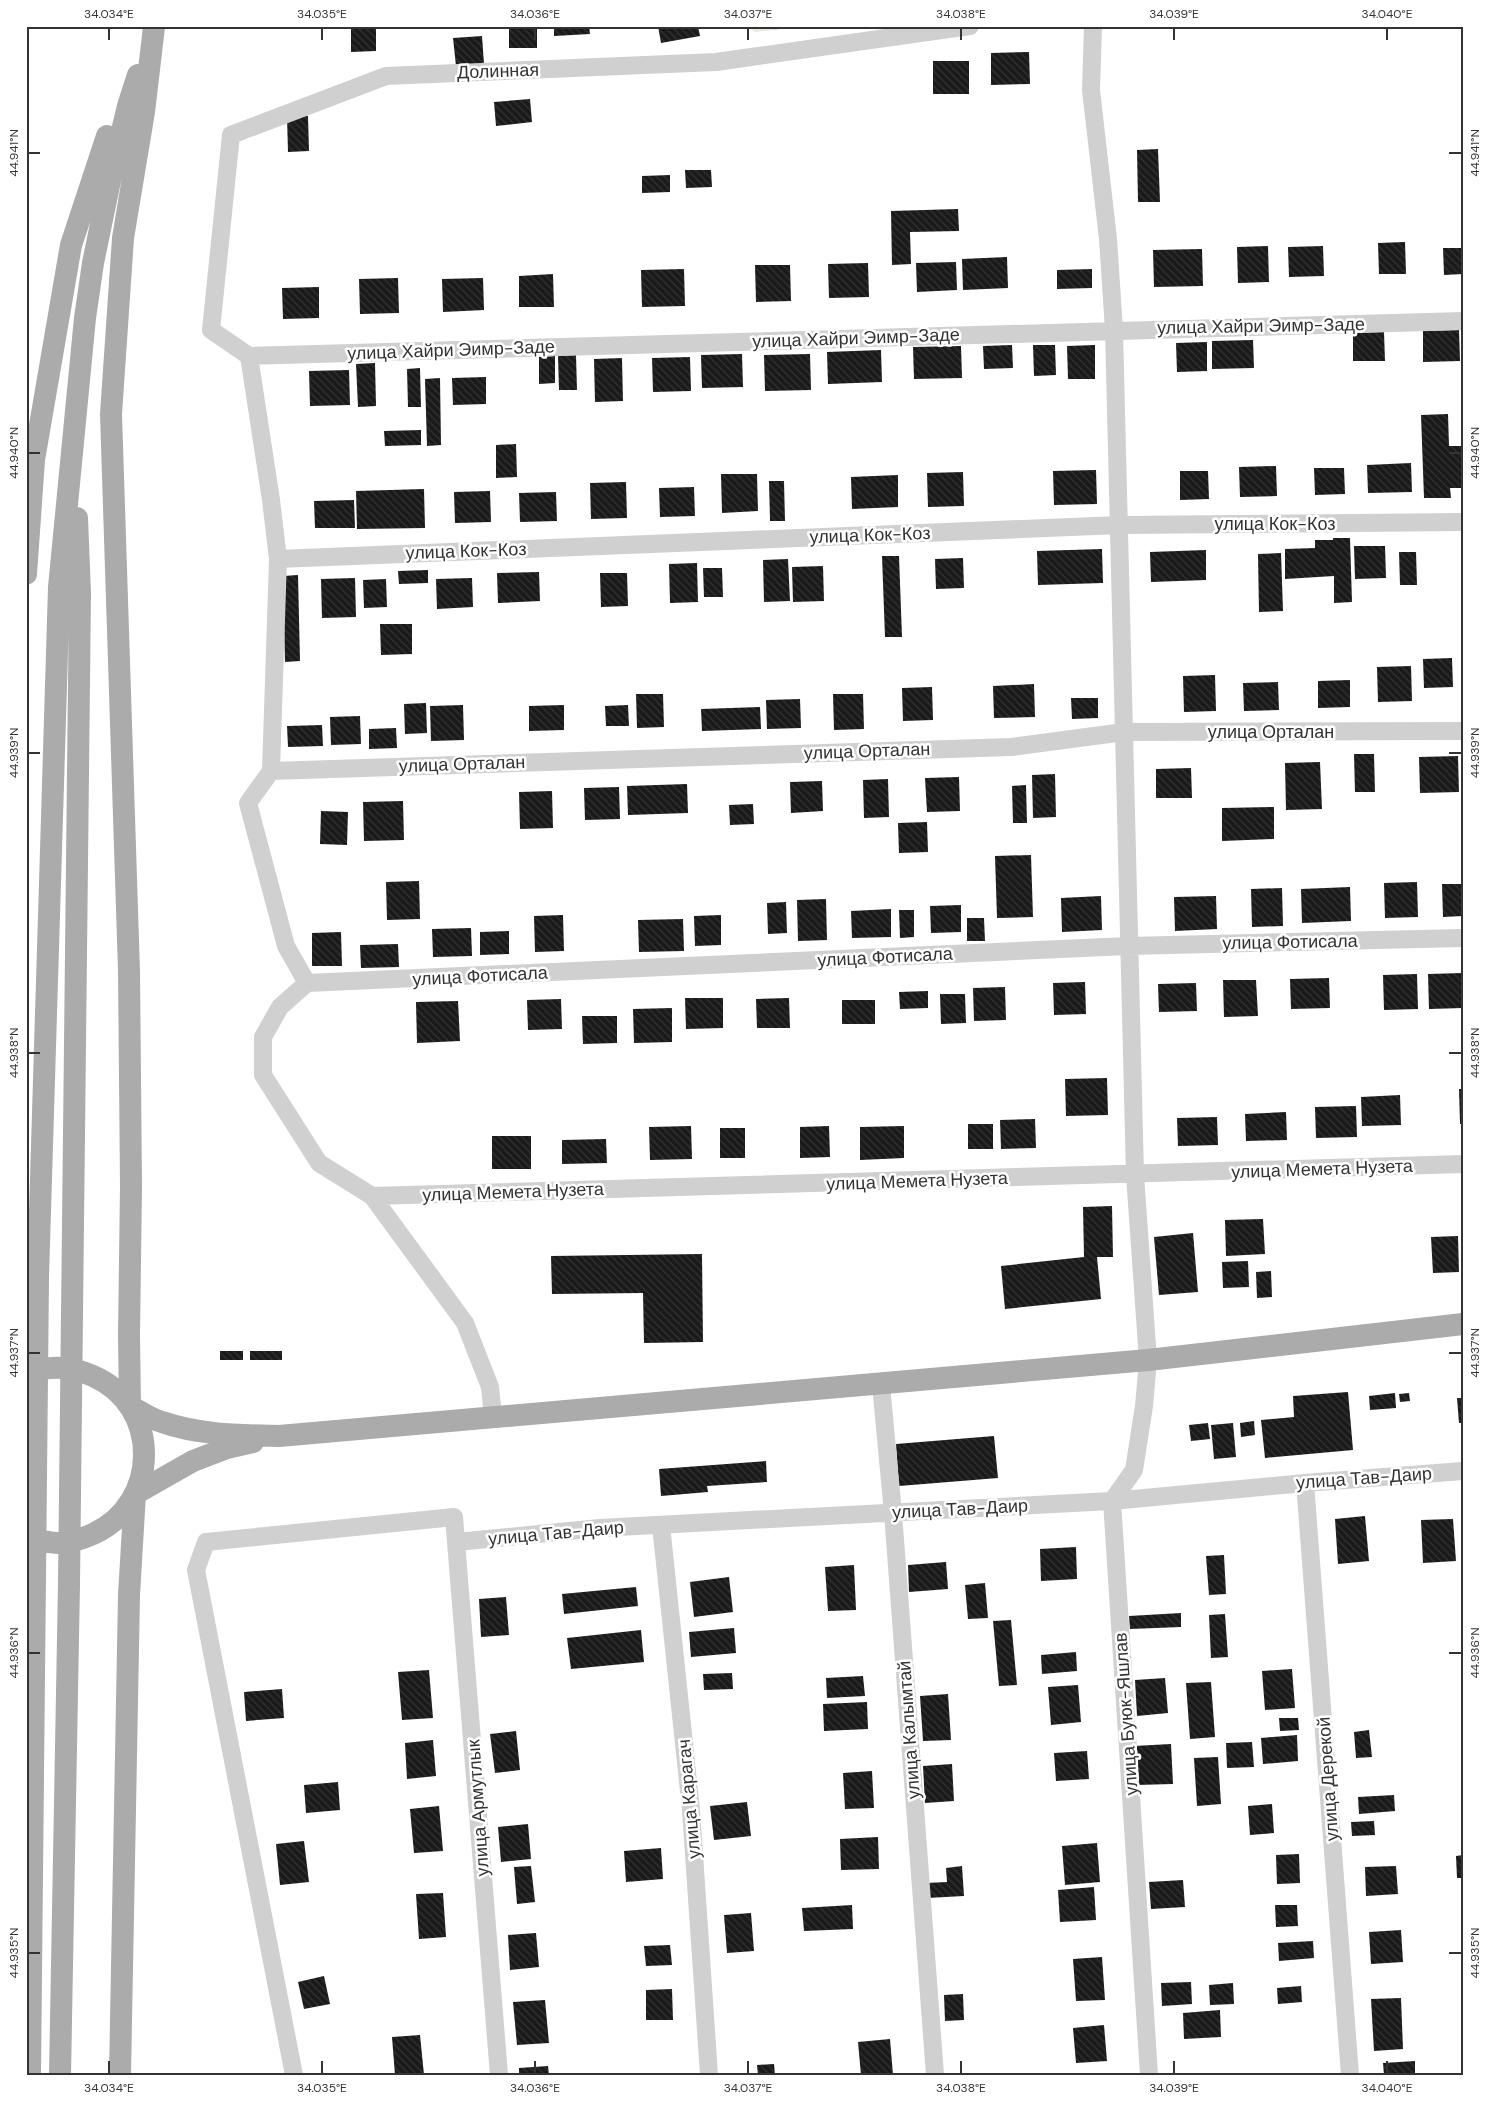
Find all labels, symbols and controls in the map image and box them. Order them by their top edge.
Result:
text: 34.034°E [84,6,134,22]
text: 34.035°E [297,6,347,22]
text: 34.036°E [510,6,560,22]
text: 34.037°E [724,6,773,22]
text: 34.038°E [936,6,986,22]
text: 34.039°E [1149,6,1199,22]
text: 34.040°E [1362,6,1413,22]
street label: Долинная [456,58,540,84]
text: 44.941°N [6,129,22,177]
text: 44.941°N [1467,129,1483,177]
street label: улица Хайри Эимр-Заде [1157,312,1365,340]
street label: улица Хайри Эимр-Заде [752,322,960,354]
street label: улица Хайри Эимр-Заде [347,334,555,366]
text: 44.940°N [6,427,22,479]
text: 44.940°N [1467,427,1483,479]
street label: улица Кок-Коз [1215,512,1335,536]
street label: улица Кок-Коз [809,521,931,549]
street label: улица Кок-Коз [405,537,527,565]
street label: улица Орталан [1208,720,1334,744]
text: 44.939°N [6,728,22,778]
text: 44.939°N [1467,728,1483,778]
street label: улица Орталан [803,737,931,765]
street label: улица Орталан [398,750,526,778]
street label: улица Фотисала [1222,929,1359,955]
street label: улица Фотисала [817,941,954,973]
street label: улица Фотисала [412,960,549,992]
text: 44.938°N [6,1028,22,1078]
text: 44.938°N [1467,1028,1483,1078]
street label: улица Мемета Нузета [1231,1154,1414,1184]
street label: улица Мемета Нузета [826,1166,1009,1196]
street label: улица Мемета Нузета [422,1177,605,1207]
text: 44.937°N [6,1328,22,1378]
text: 44.937°N [1467,1328,1483,1378]
street label: улица Тав-Даир [1295,1461,1433,1495]
street label: улица Тав-Даир [891,1493,1029,1525]
street label: улица Тав-Даир [487,1515,625,1551]
text: 44.936°N [6,1628,22,1678]
text: 44.936°N [1467,1628,1483,1678]
street label: улица Буюк-Яшлав [1108,1632,1144,1796]
street label: улица Калымтай [892,1660,926,1800]
street label: улица Дерекой [1312,1716,1344,1842]
street label: улица Карагач [672,1738,706,1860]
street label: улица Армутлык [461,1739,495,1877]
text: 44.935°N [6,1928,22,1978]
text: 44.935°N [1467,1928,1483,1978]
text: 34.034°E [84,2080,134,2096]
text: 34.035°E [297,2080,347,2096]
text: 34.036°E [510,2080,560,2096]
text: 34.037°E [724,2080,773,2096]
text: 34.038°E [936,2080,986,2096]
text: 34.039°E [1149,2080,1199,2096]
text: 34.040°E [1362,2080,1413,2096]

